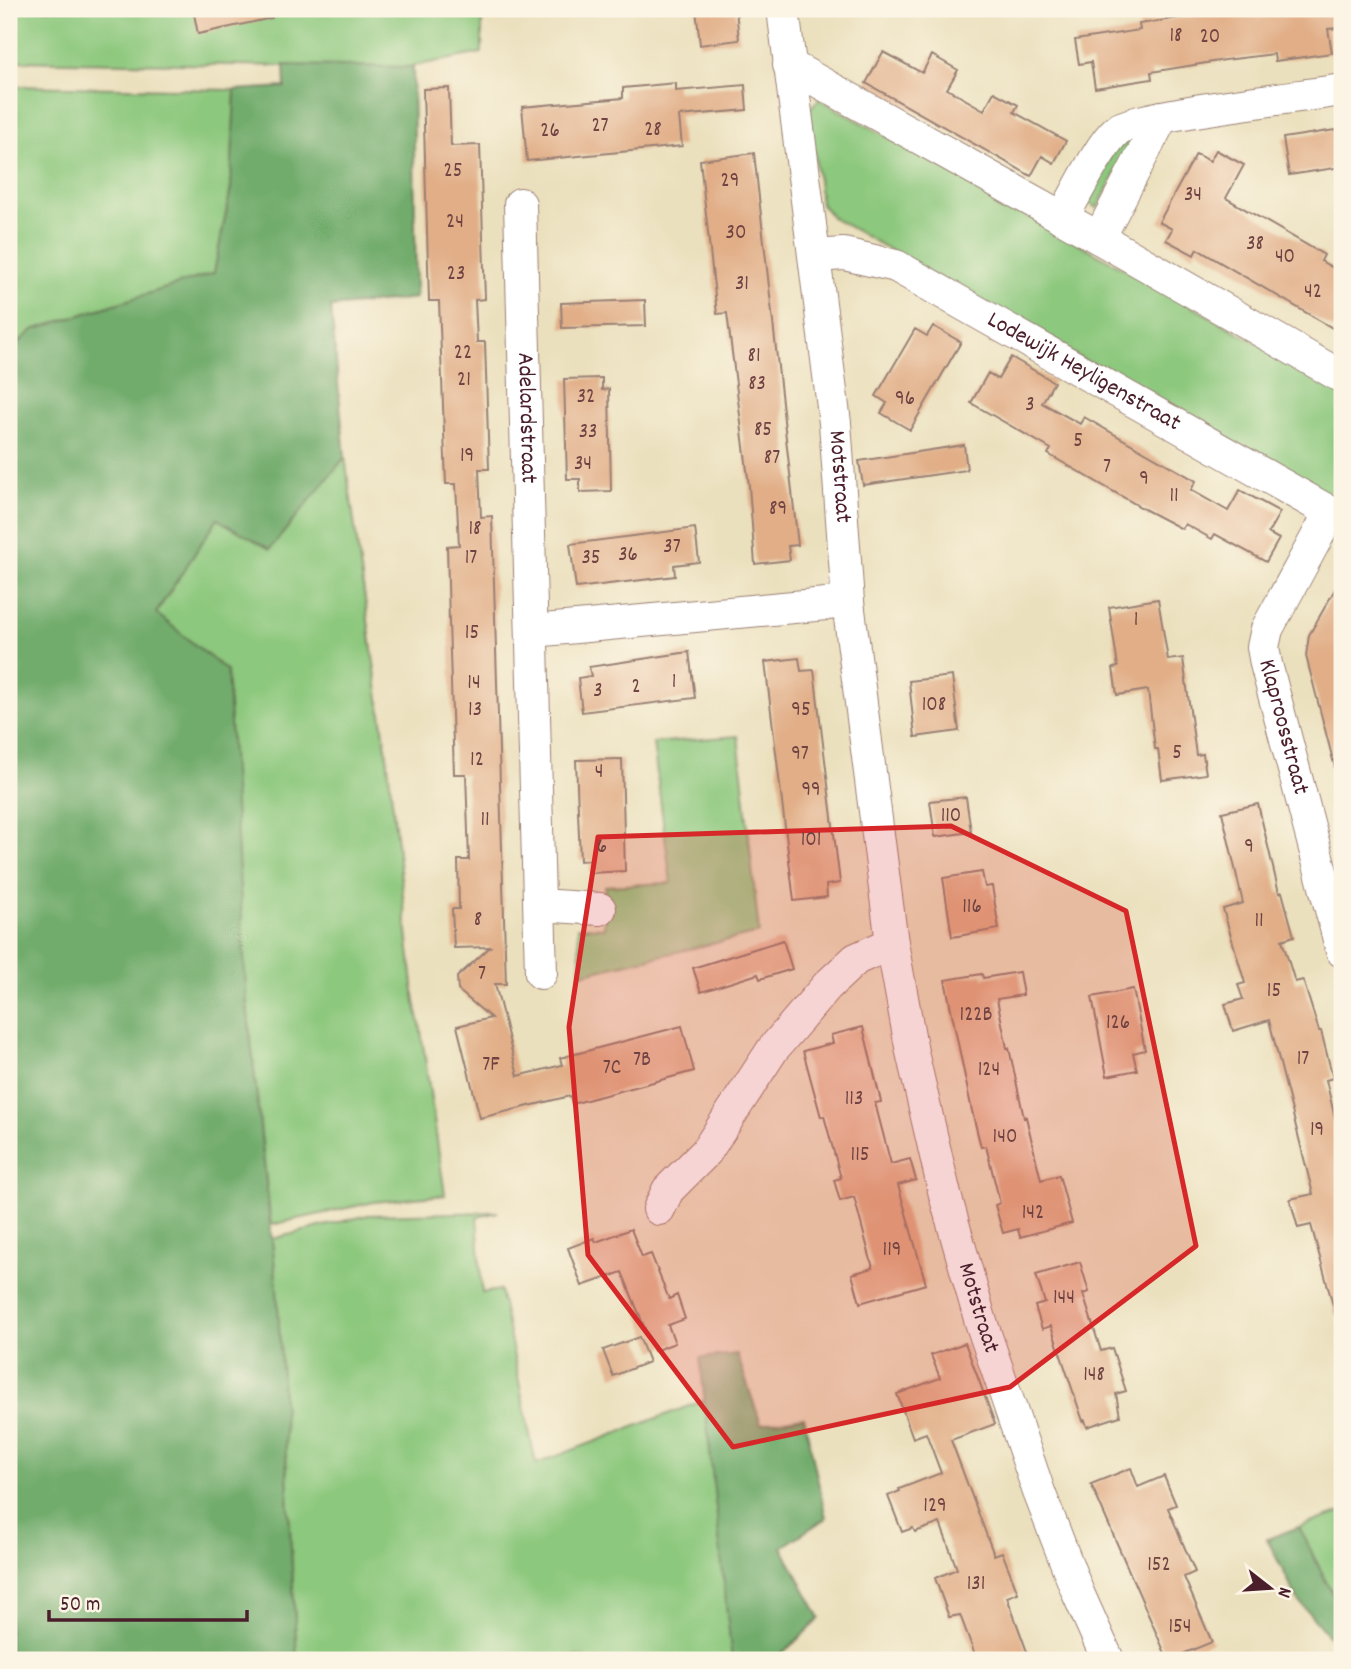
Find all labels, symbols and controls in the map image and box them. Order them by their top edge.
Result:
house number: 18 [1169,22,1183,52]
house number: 20 [1200,23,1220,53]
house number: 27 [591,112,609,142]
house number: 28 [644,116,662,146]
house number: 26 [540,117,560,147]
house number: 25 [444,157,462,187]
house number: 29 [721,167,739,197]
house number: 34 [1184,181,1202,211]
house number: 24 [446,208,464,238]
house number: 30 [726,219,746,249]
house number: 38 [1246,230,1264,260]
house number: 40 [1275,243,1295,273]
house number: 23 [447,260,465,290]
house number: 31 [735,270,749,300]
house number: 42 [1304,278,1322,308]
street label: Lodewijk Heyligenstraat [980,304,1187,441]
house number: 22 [454,339,472,369]
house number: 81 [747,342,761,372]
street label: Adelardstraat [507,352,545,484]
house number: 21 [457,366,471,396]
house number: 83 [748,370,766,400]
house number: 32 [577,383,595,413]
house number: 96 [895,385,915,415]
house number: 3 [1025,391,1035,421]
house number: 85 [754,416,772,446]
house number: 33 [579,418,597,448]
house number: 5 [1073,427,1083,457]
street label: Motstraat [819,429,859,524]
house number: 19 [460,442,474,472]
house number: 87 [764,444,780,474]
house number: 34 [574,450,592,480]
house number: 7 [1103,453,1111,483]
house number: 9 [1139,465,1149,495]
house number: 11 [1169,482,1179,512]
house number: 89 [769,495,787,525]
house number: 18 [468,515,482,545]
house number: 37 [663,533,681,563]
house number: 36 [618,541,638,571]
house number: 17 [465,544,477,574]
house number: 35 [581,544,601,574]
house number: 1 [1134,606,1138,636]
house number: 15 [465,619,479,649]
street label: Klaproosstraat [1249,656,1317,799]
house number: 1 [672,668,676,698]
house number: 14 [467,669,481,699]
house number: 2 [631,673,641,703]
house number: 3 [593,677,603,707]
house number: 108 [922,691,946,721]
house number: 13 [468,696,482,726]
house number: 95 [791,696,811,726]
house number: 5 [1172,739,1182,769]
house number: 97 [791,740,809,770]
house number: 12 [470,746,484,776]
house number: 4 [595,758,603,788]
house number: 99 [801,776,821,806]
house number: 110 [941,802,961,832]
house number: 11 [480,806,490,836]
house number: 101 [801,826,821,856]
house number: 6 [597,833,607,863]
house number: 9 [1244,833,1254,863]
house number: 116 [962,893,982,923]
house number: 8 [474,906,482,936]
house number: 11 [1254,907,1264,937]
house number: 7 [478,960,486,990]
house number: 15 [1267,977,1281,1007]
house number: 122B [960,1001,992,1031]
house number: 126 [1106,1009,1130,1039]
house number: 17 [1297,1045,1309,1075]
house number: 7B [633,1046,651,1076]
house number: 7F [482,1051,500,1081]
house number: 7C [603,1054,621,1084]
house number: 124 [978,1056,1000,1086]
house number: 113 [845,1085,863,1115]
house number: 19 [1310,1116,1324,1146]
house number: 140 [993,1123,1017,1153]
house number: 115 [851,1141,869,1171]
house number: 142 [1022,1199,1044,1229]
house number: 119 [883,1236,901,1266]
street label: Motstraat [948,1259,1008,1358]
house number: 144 [1053,1284,1075,1314]
house number: 148 [1083,1361,1105,1391]
house number: 129 [923,1492,947,1522]
house number: 152 [1147,1551,1171,1581]
north arrow [1236,1554,1306,1624]
house number: 131 [967,1570,985,1600]
scale bar [49,1578,247,1622]
text: N [1269,1584,1297,1600]
text: 50 m [60,1591,100,1621]
house number: 154 [1168,1613,1192,1643]

